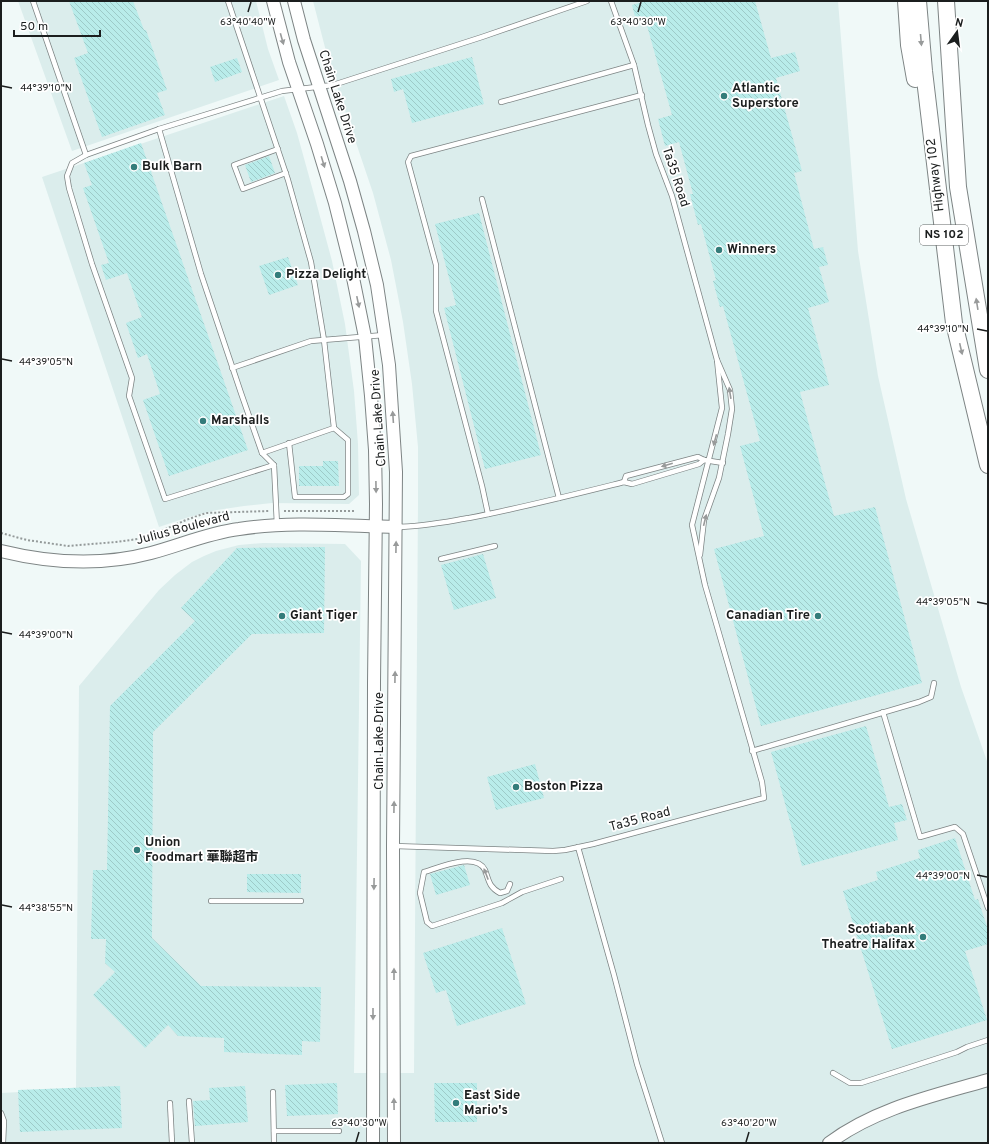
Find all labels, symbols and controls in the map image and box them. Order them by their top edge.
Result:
scale bar [14,12,100,38]
north arrow [937,12,977,52]
text: 63°40'40"W [220,16,276,29]
text: 63°40'30"W [610,16,666,29]
text: N [954,16,965,31]
text: 50 m [20,19,48,35]
one-way arrow [279,33,285,45]
one-way arrow [918,34,925,46]
street label: Chain Lake Drive [314,48,360,146]
place label: Atlantic Superstore [732,81,799,112]
text: 44°39'10"N [20,82,72,95]
marker: Atlantic Superstore [719,91,729,101]
street label: Highway 102 [924,137,948,213]
street label: Ta35 Road [658,145,692,209]
one-way arrow [320,157,326,169]
place label: Bulk Barn [142,159,202,175]
marker: Bulk Barn [129,162,139,172]
road number: NS 102 [920,225,968,245]
place label: Winners [727,242,776,258]
marker: Winners [714,245,724,255]
place label: Pizza Delight [286,267,366,283]
marker: Pizza Delight [273,270,283,280]
one-way arrow [355,296,361,308]
one-way arrow [974,297,980,310]
text: 44°39'10"N [917,323,969,336]
one-way arrow [958,343,964,355]
text: 44°39'05"N [19,356,73,369]
street label: Chain Lake Drive [368,369,390,467]
one-way arrow [727,387,733,399]
one-way arrow [390,411,397,423]
place label: Marshalls [211,413,269,429]
marker: Marshalls [198,416,208,426]
one-way arrow [712,434,718,446]
one-way arrow [661,462,673,468]
one-way arrow [373,481,379,494]
street label: Julius Boulevard [134,509,232,549]
one-way arrow [703,513,709,526]
one-way arrow [393,540,399,553]
text: 44°39'05"N [916,596,970,609]
place label: Giant Tiger [290,608,358,624]
place label: Canadian Tire [726,608,810,624]
marker: Giant Tiger [277,611,287,621]
marker: Canadian Tire [813,611,823,621]
text: 44°39'00"N [19,629,73,642]
one-way arrow [392,670,398,683]
street label: Chain Lake Drive [372,692,388,790]
place label: Boston Pizza [524,779,603,795]
marker: Boston Pizza [511,782,521,792]
one-way arrow [391,800,397,813]
street label: Ta35 Road [608,804,672,836]
place label: Union Foodmart 華聯超市 [145,835,258,866]
marker: Union Foodmart 華聯超市 [132,845,142,855]
one-way arrow [483,869,489,880]
text: 44°39'00"N [916,870,970,883]
one-way arrow [371,878,377,891]
text: 44°38'55"N [19,902,73,915]
place label: Scotiabank Theatre Halifax [821,922,915,953]
marker: Scotiabank Theatre Halifax [918,932,928,942]
one-way arrow [391,967,397,980]
one-way arrow [370,1008,376,1021]
place label: East Side Mario's [464,1088,520,1119]
one-way arrow [391,1097,397,1110]
marker: East Side Mario's [451,1098,461,1108]
text: 63°40'30"W [331,1117,387,1130]
text: 63°40'20"W [721,1117,777,1130]

